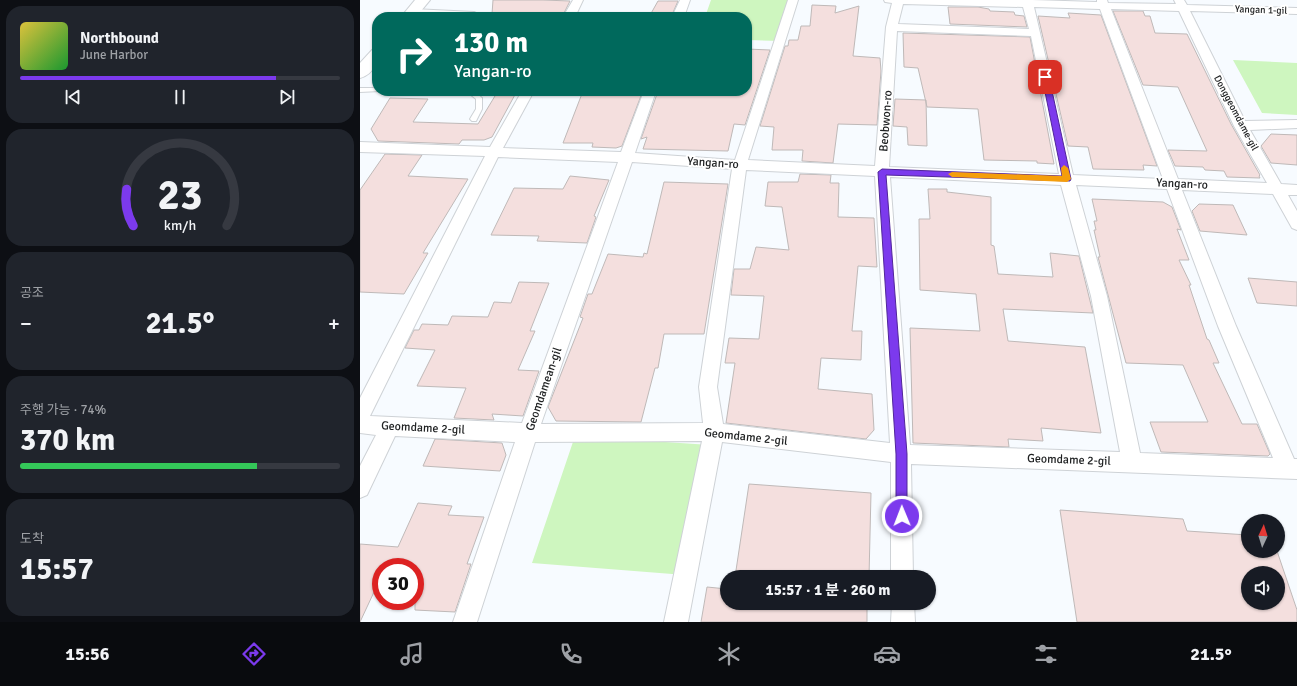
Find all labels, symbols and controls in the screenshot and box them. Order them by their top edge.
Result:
street label: Yangan 1-gil [1235,3,1288,17]
text: 130 m [454,26,528,60]
icon: right [388,28,440,80]
text: Northbound [80,29,159,47]
text: June Harbor [80,47,148,63]
text: Yangan-ro [454,60,532,82]
pin [1028,60,1062,94]
icon: arrive [1034,66,1056,88]
street label: Donggeomdame-gil [1211,73,1261,153]
icon: previous [62,86,84,108]
icon: pause [169,86,191,108]
icon: next [276,86,298,108]
street label: Beobwon-ro [876,90,896,152]
street label: Yangan-ro [687,154,739,172]
text: 23 [158,170,202,221]
street label: Yangan-ro [1156,175,1208,193]
text: km/h [164,216,196,233]
text: 공조 [20,285,44,301]
text: 21.5° [145,305,215,342]
text: − [20,310,32,337]
text: + [328,310,340,337]
street label: Geomdamean-gil [523,345,565,433]
text: 주행 가능 · 74% [20,402,106,418]
street label: Geomdame 2-gil [381,418,466,438]
text: 370 km [20,422,115,459]
street label: Geomdame 2-gil [703,425,789,449]
street label: Geomdame 2-gil [1027,451,1112,469]
position arrow [881,495,923,537]
north arrow [1241,514,1285,558]
map controls [1241,514,1285,610]
text: 도착 [20,531,44,547]
text: 15:57 [20,551,94,588]
speed limit sign: 30 [372,558,424,610]
button: sound [1241,566,1285,610]
text: 15:57 · 1 분 · 260 m [766,581,890,599]
icon: directions [240,640,268,668]
icon: music [398,640,426,668]
icon: phone [557,640,585,668]
icon: climate [715,640,743,668]
icon: car [873,640,901,668]
icon: filters [1032,640,1060,668]
text: 15:56 [65,643,109,665]
text: 21.5° [1190,643,1232,665]

